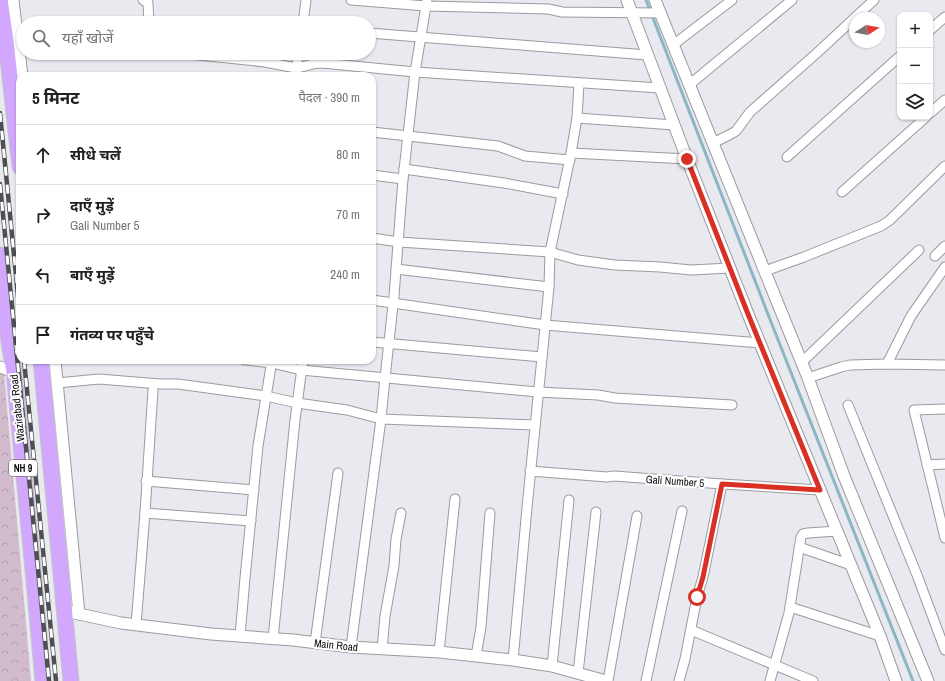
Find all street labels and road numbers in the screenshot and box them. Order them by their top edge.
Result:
street label: Wazirabad Road [7,374,27,442]
road number: NH 9 [9,460,37,476]
street label: Gali Number 5 [645,472,705,490]
street label: Main Road [313,636,359,654]

